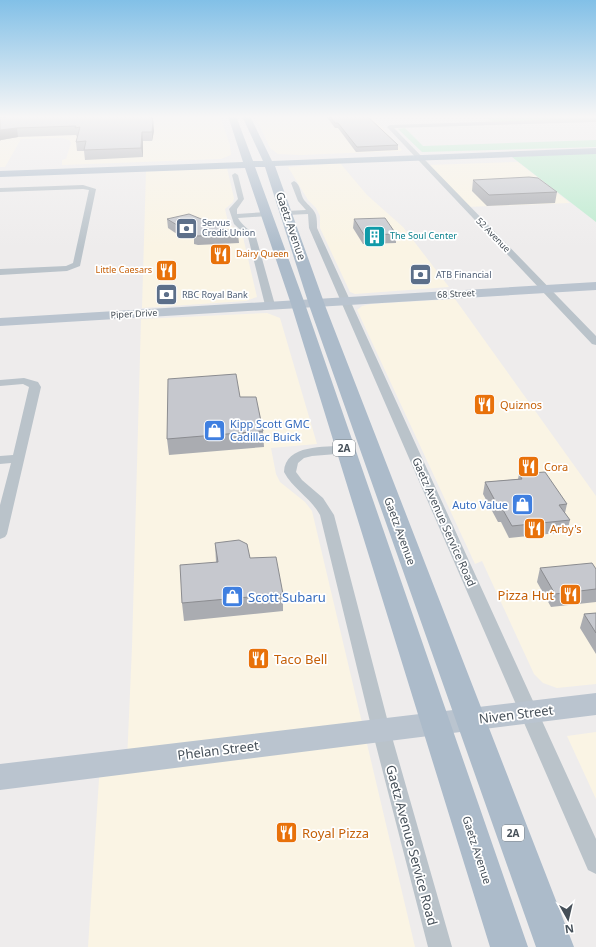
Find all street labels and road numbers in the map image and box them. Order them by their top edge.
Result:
street label: Gaetz Avenue [273,190,310,262]
street label: 52 Avenue [473,214,513,255]
street label: 68 Street [437,286,476,301]
street label: Piper Drive [110,306,158,321]
road number: 2A [333,440,355,456]
street label: Gaetz Avenue Service Road [409,455,480,589]
street label: Gaetz Avenue [381,495,420,567]
street label: Niven Street [478,700,555,727]
street label: Phelan Street [176,736,260,764]
street label: Gaetz Avenue Service Road [382,763,442,927]
street label: Gaetz Avenue [459,814,496,886]
road number: 2A [502,825,524,841]

